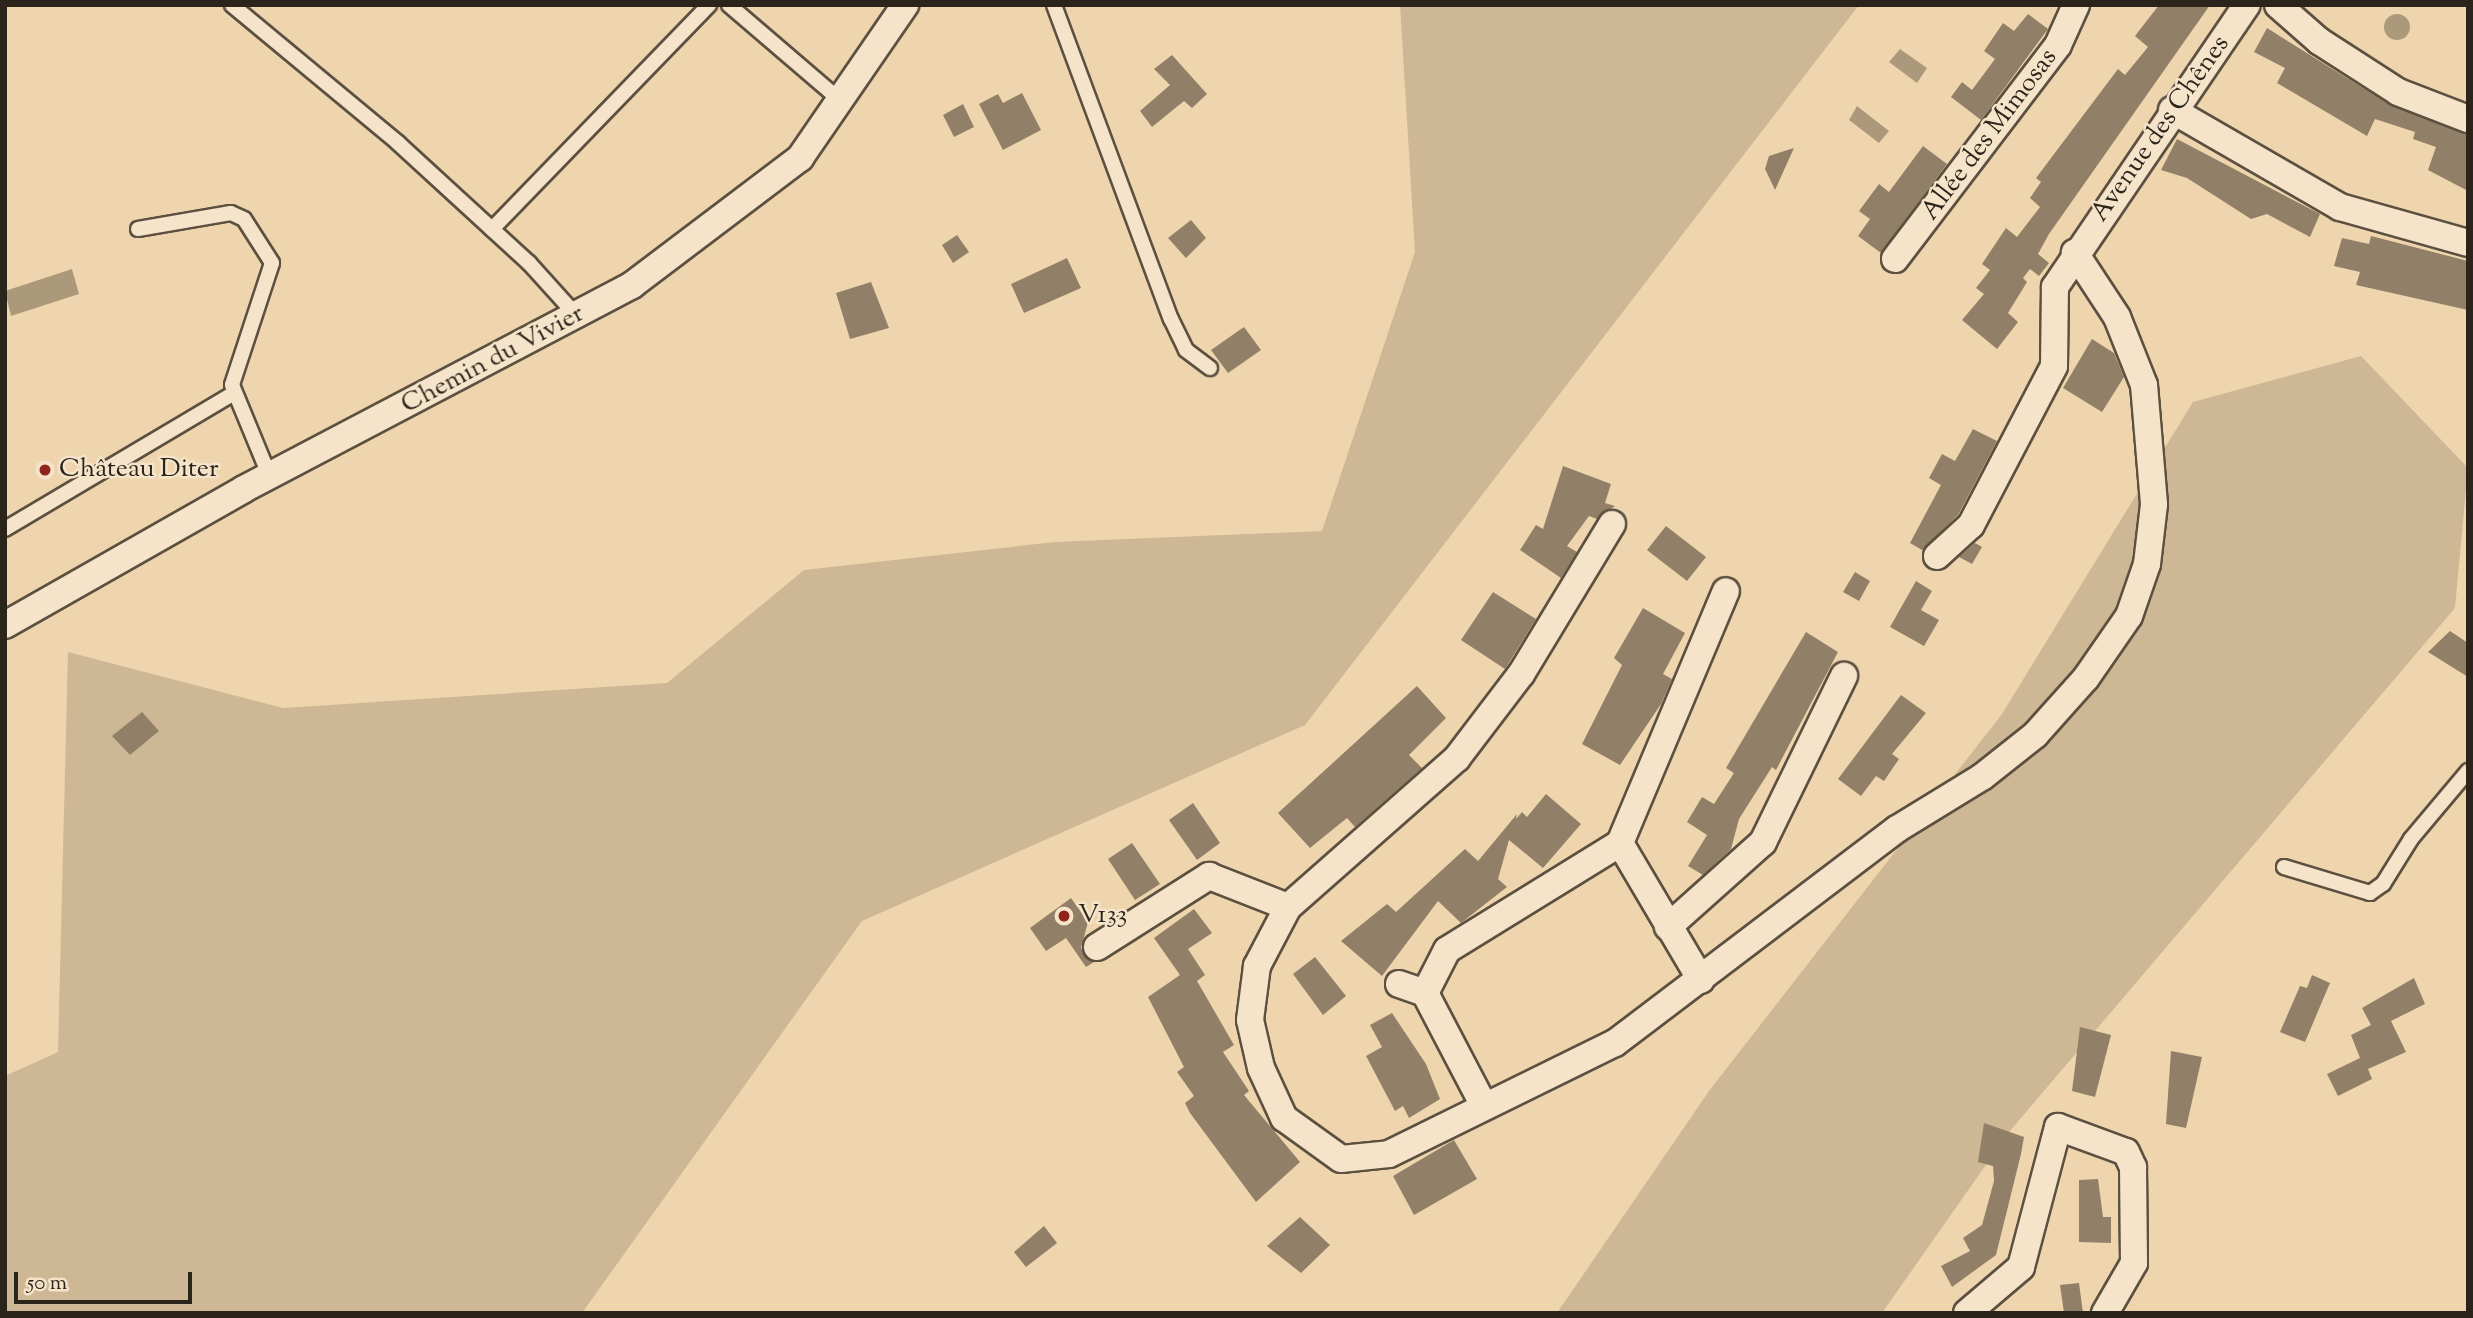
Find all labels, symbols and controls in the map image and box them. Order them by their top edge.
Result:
street label: Avenue des Chênes [2085,30,2237,228]
street label: Allée des Mimosas [1915,43,2065,227]
street label: Chemin du Vivier [396,299,590,421]
place label: Château Diter [59,454,219,486]
marker: Château Diter [37,462,53,478]
place label: V133 [1078,900,1127,932]
marker: V133 [1056,908,1072,924]
scale bar [18,1258,196,1302]
text: 50 m [27,1269,67,1299]

